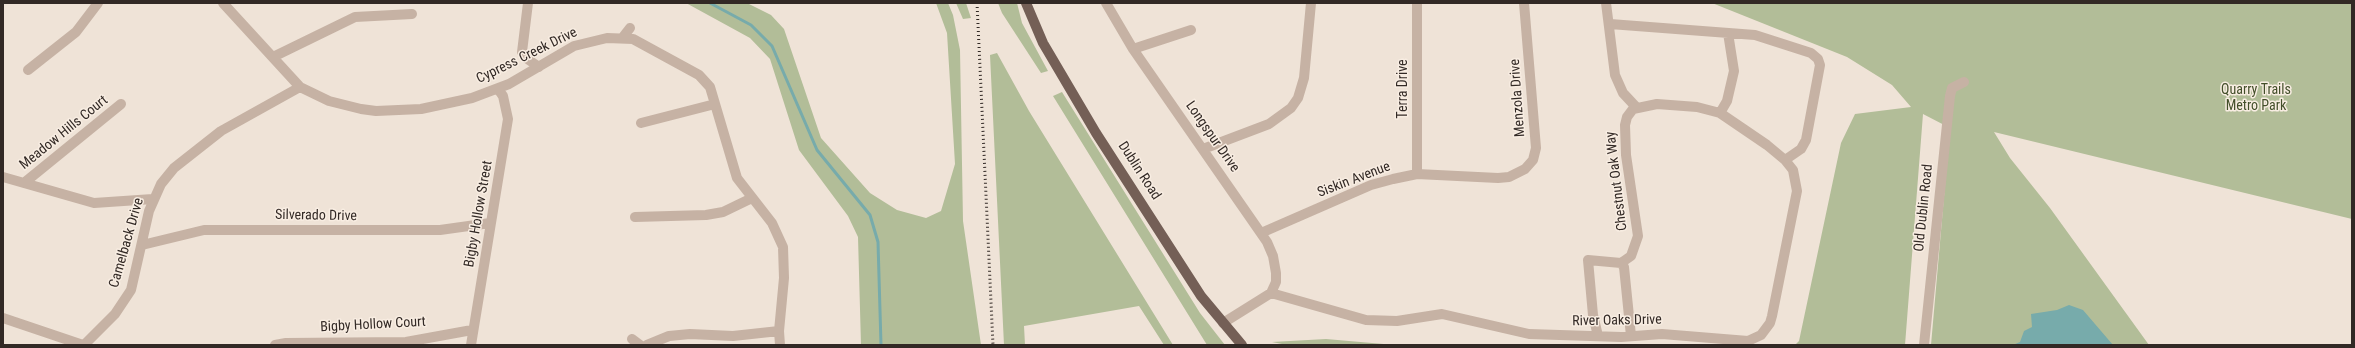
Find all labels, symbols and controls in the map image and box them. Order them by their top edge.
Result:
street label: Cypress Creek Drive [474,24,580,88]
street label: Menzola Drive [1507,58,1529,138]
street label: Terra Drive [1395,59,1411,119]
park label: Quarry Trails Metro Park [2221,82,2291,114]
street label: Meadow Hills Court [17,92,111,174]
street label: Longspur Drive [1181,98,1243,176]
street label: Chestnut Oak Way [1603,130,1631,232]
street label: Dublin Road [1114,139,1164,203]
street label: Siskin Avenue [1315,158,1393,202]
street label: Bigby Hollow Street [461,159,497,269]
street label: Old Dublin Road [1911,163,1937,253]
street label: Camelback Drive [106,196,148,290]
street label: Silverado Drive [275,207,357,225]
street label: River Oaks Drive [1572,312,1662,330]
street label: Bigby Hollow Court [320,314,426,336]

